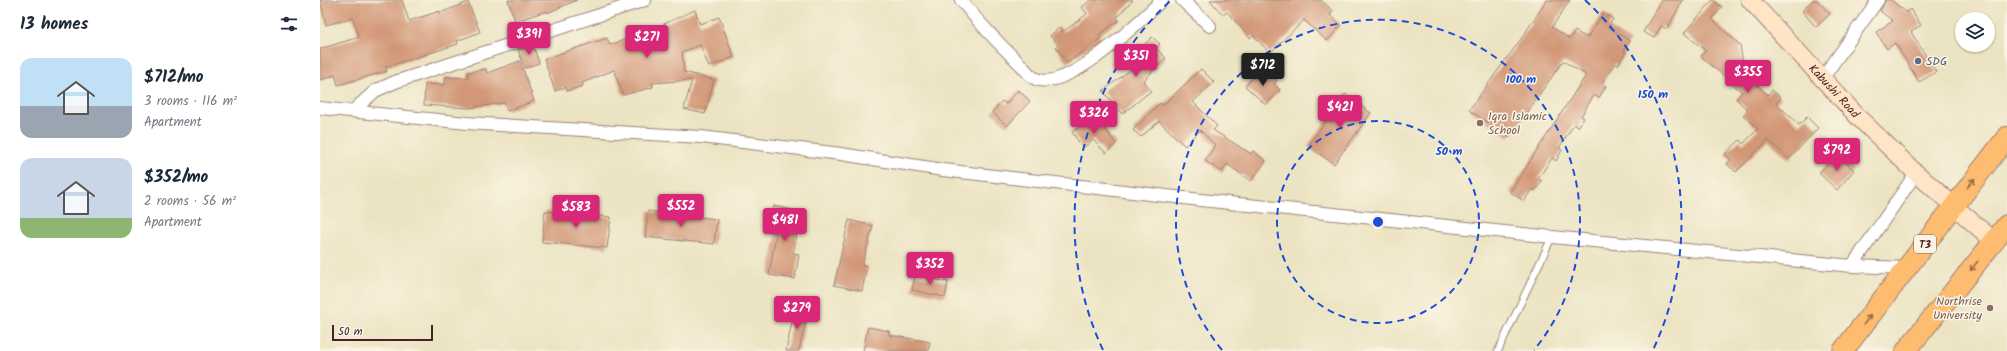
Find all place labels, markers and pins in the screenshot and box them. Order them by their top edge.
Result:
pin: $391 [505,22,553,56]
pin: $271 [623,25,671,59]
pin: $351 [1112,44,1160,78]
place label: SDG [1926,52,1947,71]
pin: $712 [1239,53,1287,87]
marker: SDG [1913,56,1923,66]
pin: $355 [1724,60,1772,94]
pin: $421 [1316,95,1364,129]
pin: $326 [1070,101,1118,135]
place label: Iqra Islamic School [1488,107,1547,140]
marker: Iqra Islamic School [1475,118,1485,128]
pin: $792 [1813,138,1861,172]
pin: $552 [657,194,705,228]
pin: $583 [552,195,600,229]
pin: $481 [761,208,809,242]
centre of rings [1371,215,1385,229]
pin: $352 [906,252,954,286]
place label: Northrise University [1933,292,1983,325]
pin: $279 [773,296,821,330]
marker: Northrise University [1985,303,1995,313]

